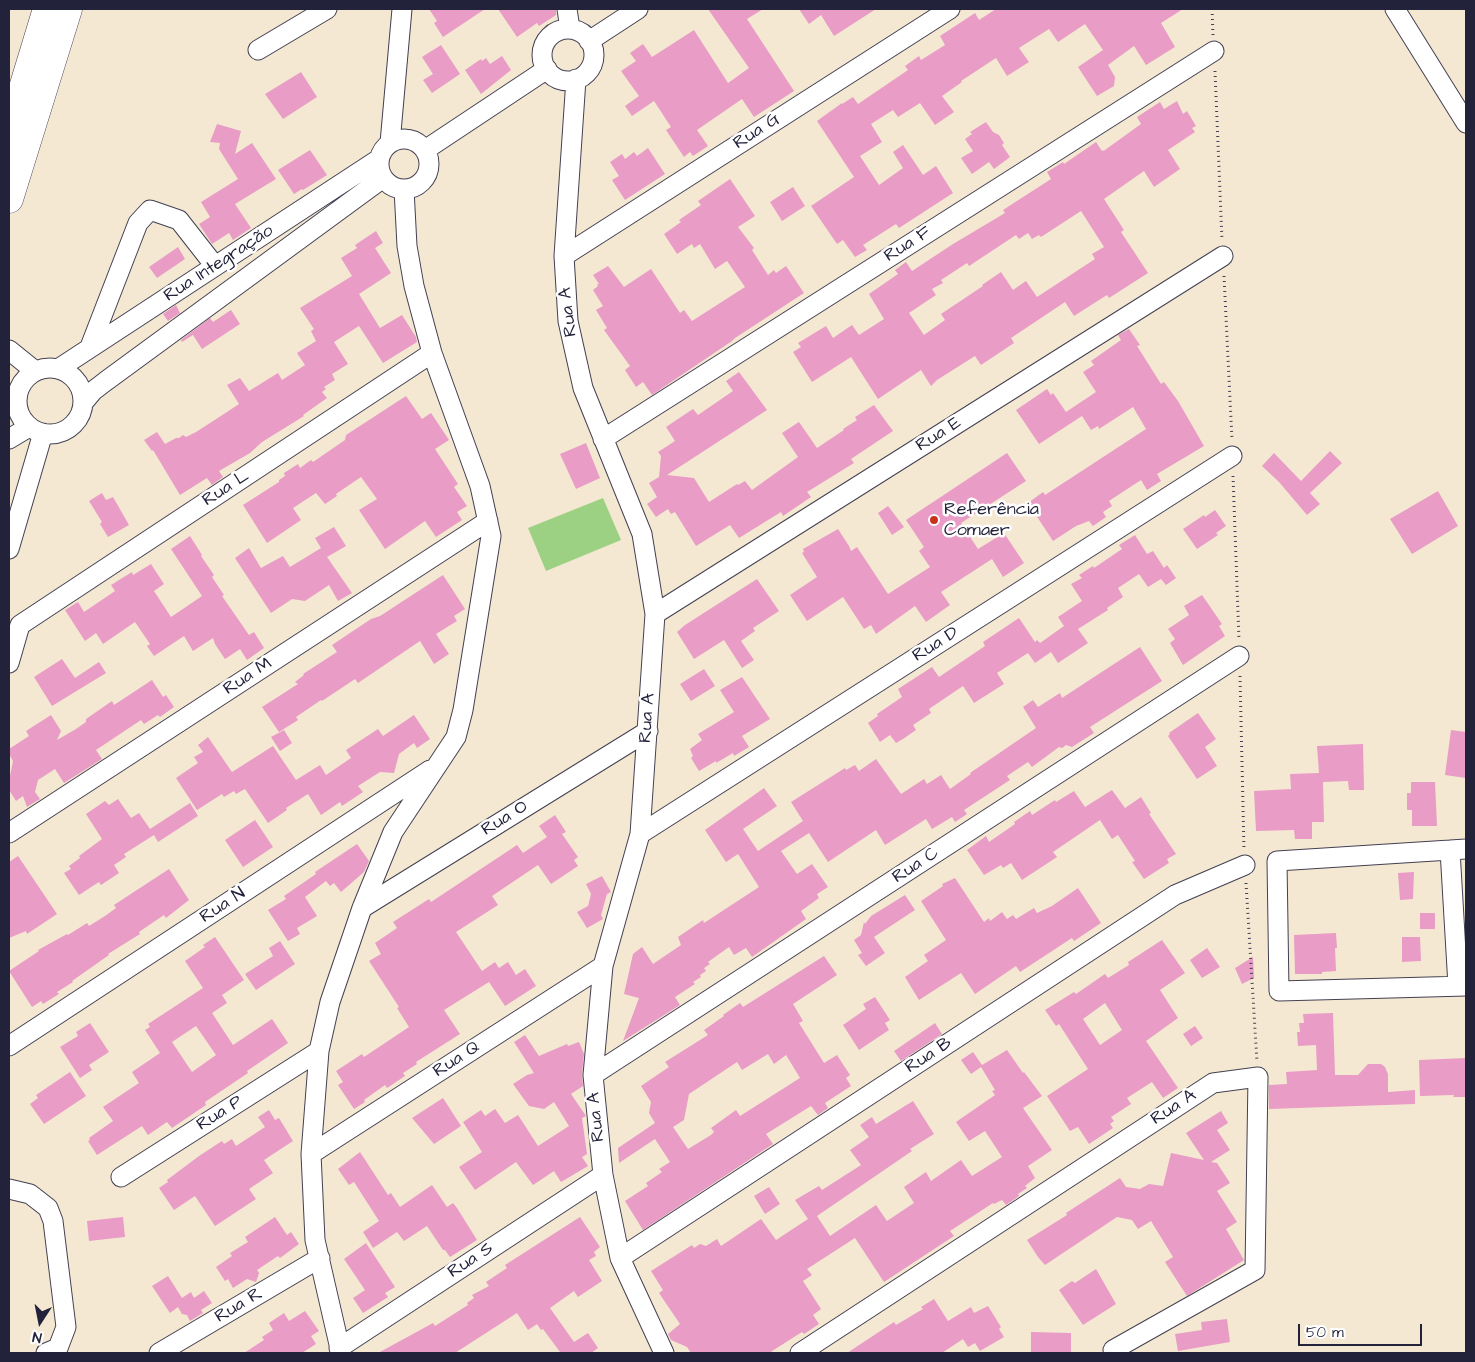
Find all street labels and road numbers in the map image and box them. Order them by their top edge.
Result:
street label: Rua G [730,109,784,155]
street label: Rua Integração [160,221,278,307]
street label: Rua F [881,222,935,268]
street label: Rua A [555,286,583,338]
street label: Rua E [913,413,965,457]
street label: Rua L [199,466,253,512]
street label: Rua D [909,623,963,667]
street label: Rua M [220,653,276,701]
street label: Rua A [635,692,661,744]
street label: Rua O [478,796,532,842]
street label: Rua C [889,843,943,889]
street label: Rua N [196,883,250,929]
street label: Rua B [902,1033,956,1079]
street label: Rua Q [430,1037,484,1083]
street label: Rua A [1147,1085,1201,1131]
street label: Rua A [584,1091,610,1143]
street label: Rua P [193,1092,247,1136]
street label: Rua S [444,1238,498,1284]
street label: Rua R [212,1284,266,1328]

